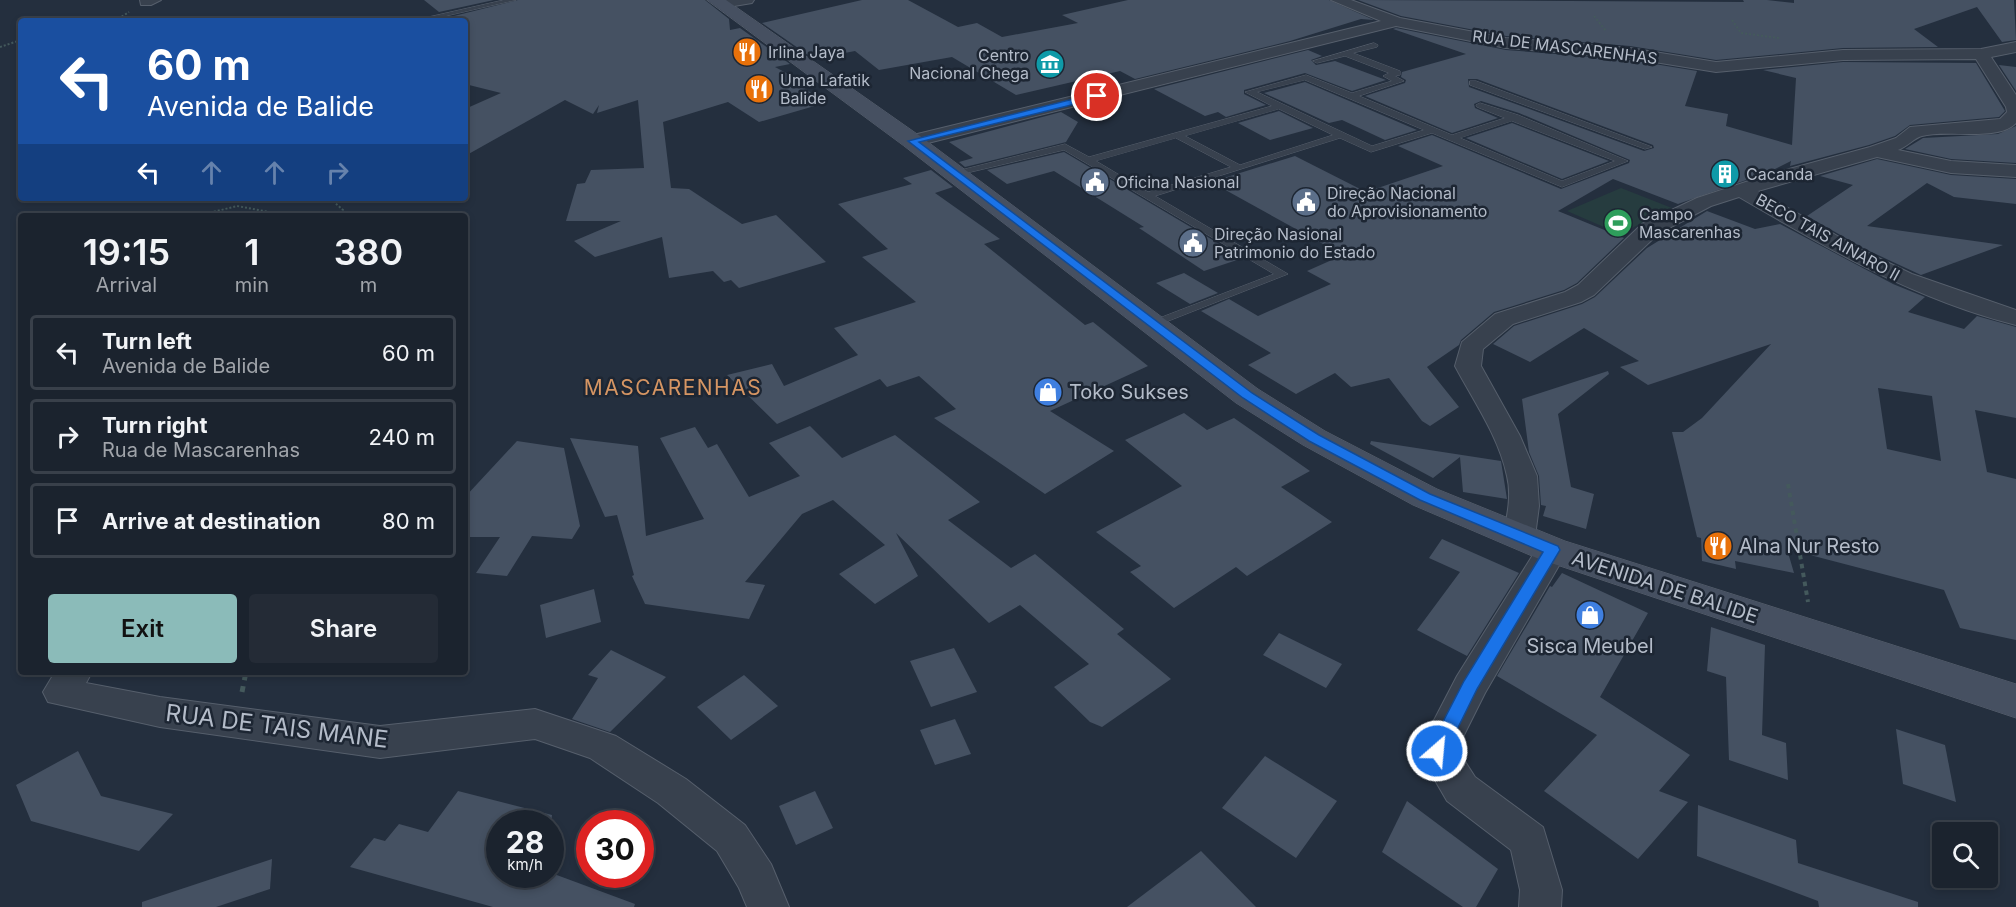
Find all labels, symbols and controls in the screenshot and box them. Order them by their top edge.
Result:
street label: RUA DE MASCARENHAS [1471,26,1659,68]
restaurant icon: Irlina Jaya [731,36,763,68]
text: 60 m [147,39,251,90]
icon: left [48,42,126,120]
place label: Irlina Jaya [768,42,845,62]
place label: Centro Nacional Chega [909,45,1029,83]
museum icon: Centro Nacional Chega [1034,48,1066,80]
place label: Uma Lafatik Balide [780,70,870,108]
pin [1071,70,1122,121]
restaurant icon: Uma Lafatik Balide [743,73,775,105]
icon: arrive [1080,79,1113,112]
text: Avenida de Balide [147,90,374,123]
icon: left [132,156,165,189]
icon: ahead [195,156,228,189]
icon: ahead [258,156,291,189]
icon: right [321,156,354,189]
building icon: Cacanda [1709,158,1741,190]
place label: Cacanda [1746,164,1813,184]
public building icon: Oficina Nasional [1079,166,1111,198]
place label: Oficina Nasional [1116,172,1239,192]
place label: Direção Nacional do Aprovisionamento [1327,183,1487,221]
public building icon: Direção Nacional do Aprovisionamento [1290,186,1322,218]
street label: BECO TAIS AINARO II [1752,189,1904,285]
place label: Campo Mascarenhas [1639,204,1741,242]
sports icon: Campo Mascarenhas [1602,207,1634,239]
place label: Direção Nasional Patrimonio do Estado [1214,224,1375,262]
public building icon: Direção Nasional Patrimonio do Estado [1177,227,1209,259]
text: 19:15 [83,230,170,274]
text: 1 [244,230,260,274]
text: 380 [334,230,403,274]
text: Arrival [96,273,157,297]
text: min [235,273,269,297]
text: m [360,273,377,297]
text: Turn left [102,328,192,354]
icon: left [51,336,84,369]
text: 60 m [382,340,435,366]
text: Avenida de Balide [102,354,270,378]
district label: MASCARENHAS [584,375,762,400]
shop icon: Toko Sukses [1032,376,1064,408]
place label: Toko Sukses [1069,380,1189,404]
text: Turn right [102,412,208,438]
icon: right [51,420,84,453]
text: 240 m [368,424,435,450]
text: Rua de Mascarenhas [102,438,300,462]
icon: arrive [51,504,84,537]
text: Arrive at destination [102,508,321,534]
text: 80 m [382,508,435,534]
restaurant icon: Alna Nur Resto [1702,530,1734,562]
place label: Alna Nur Resto [1739,534,1880,558]
street label: AVENIDA DE BALIDE [1569,546,1761,628]
button: Exit [48,594,237,663]
button: Share [249,594,438,663]
shop icon: Sisca Meubel [1574,599,1606,631]
place label: Sisca Meubel [1526,634,1654,658]
street label: RUA DE TAIS MANE [164,698,390,754]
position arrow [1405,719,1469,783]
speed limit sign: 30 [576,810,654,888]
map controls [1932,822,1998,888]
button: search [1932,822,1998,888]
text: 28 [506,824,544,860]
text: km/h [507,855,543,874]

